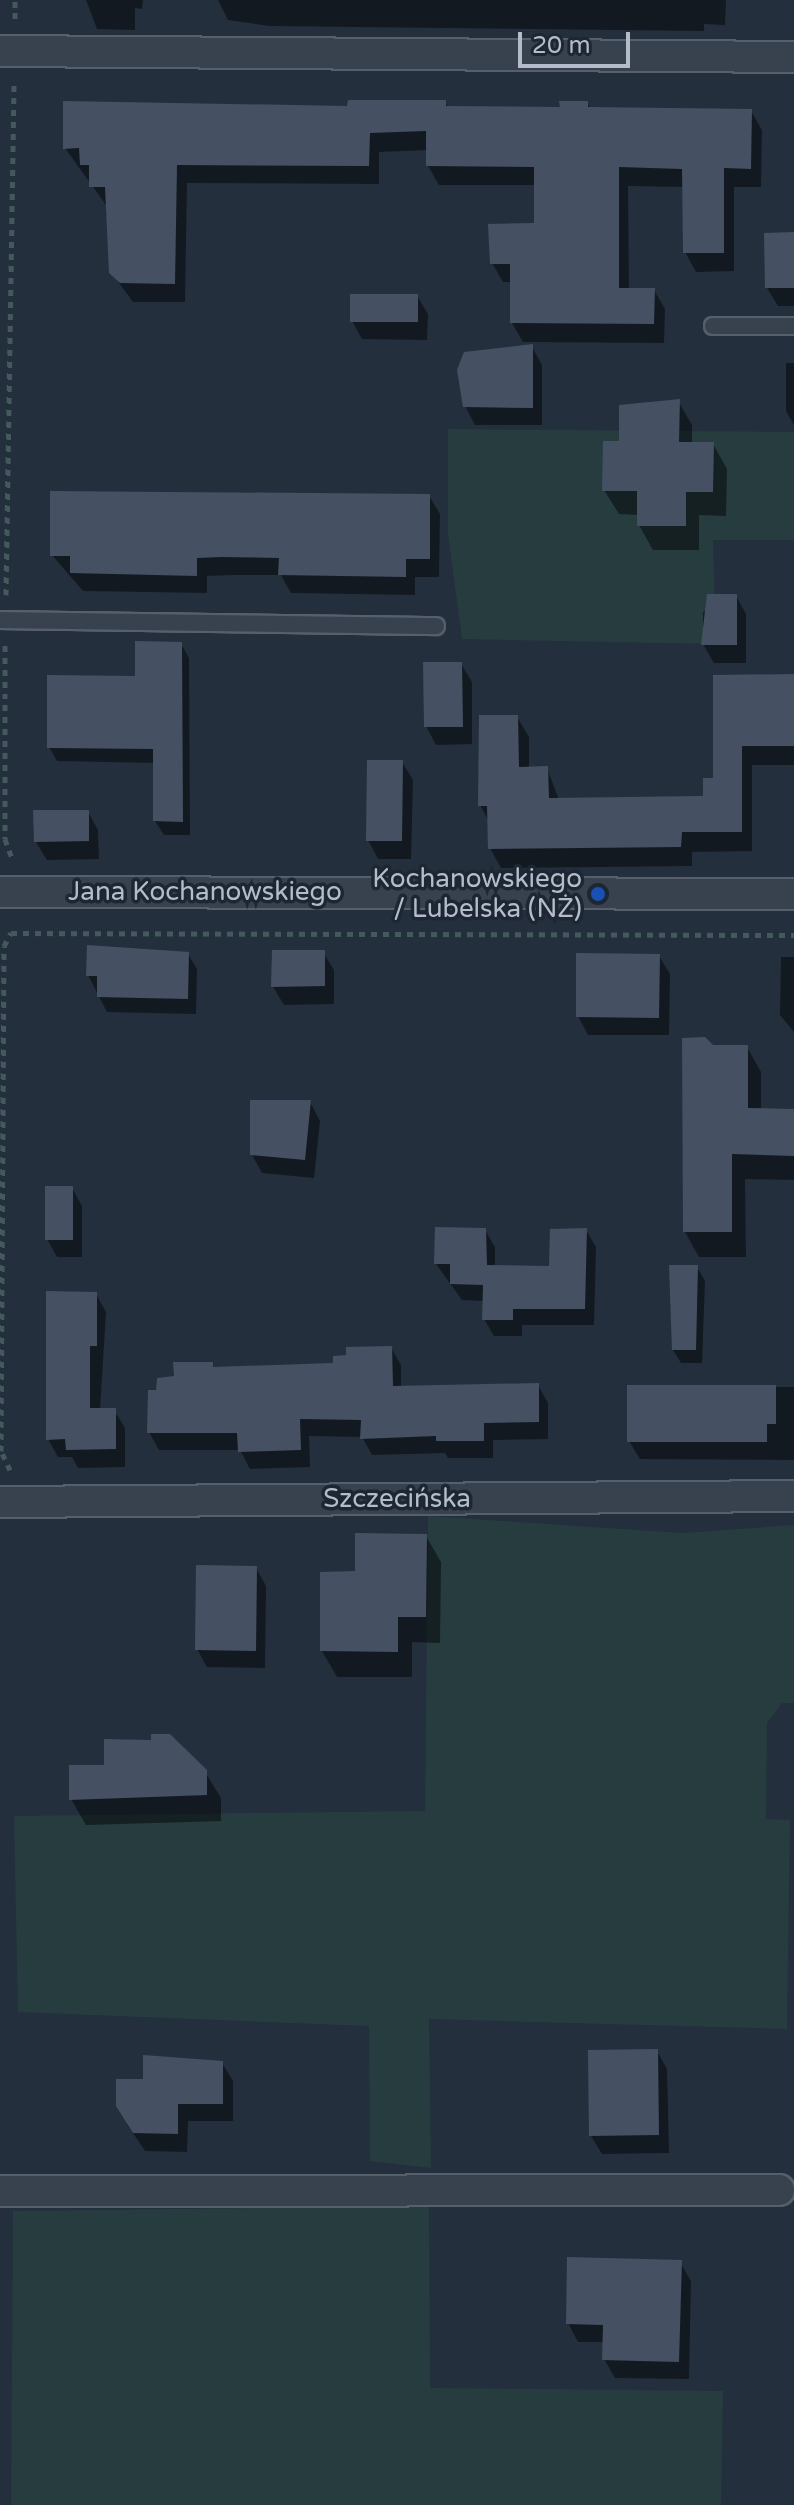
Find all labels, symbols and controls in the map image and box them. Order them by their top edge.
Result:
scale bar [522,16,634,66]
text: 20 m [532,31,590,60]
place label: Kochanowskiego / Lubelska (NŻ) [372,863,582,924]
street label: Jana Kochanowskiego [68,876,342,908]
marker: Kochanowskiego / Lubelska (NŻ) [589,885,607,903]
street label: Szczecińska [323,1483,471,1515]

